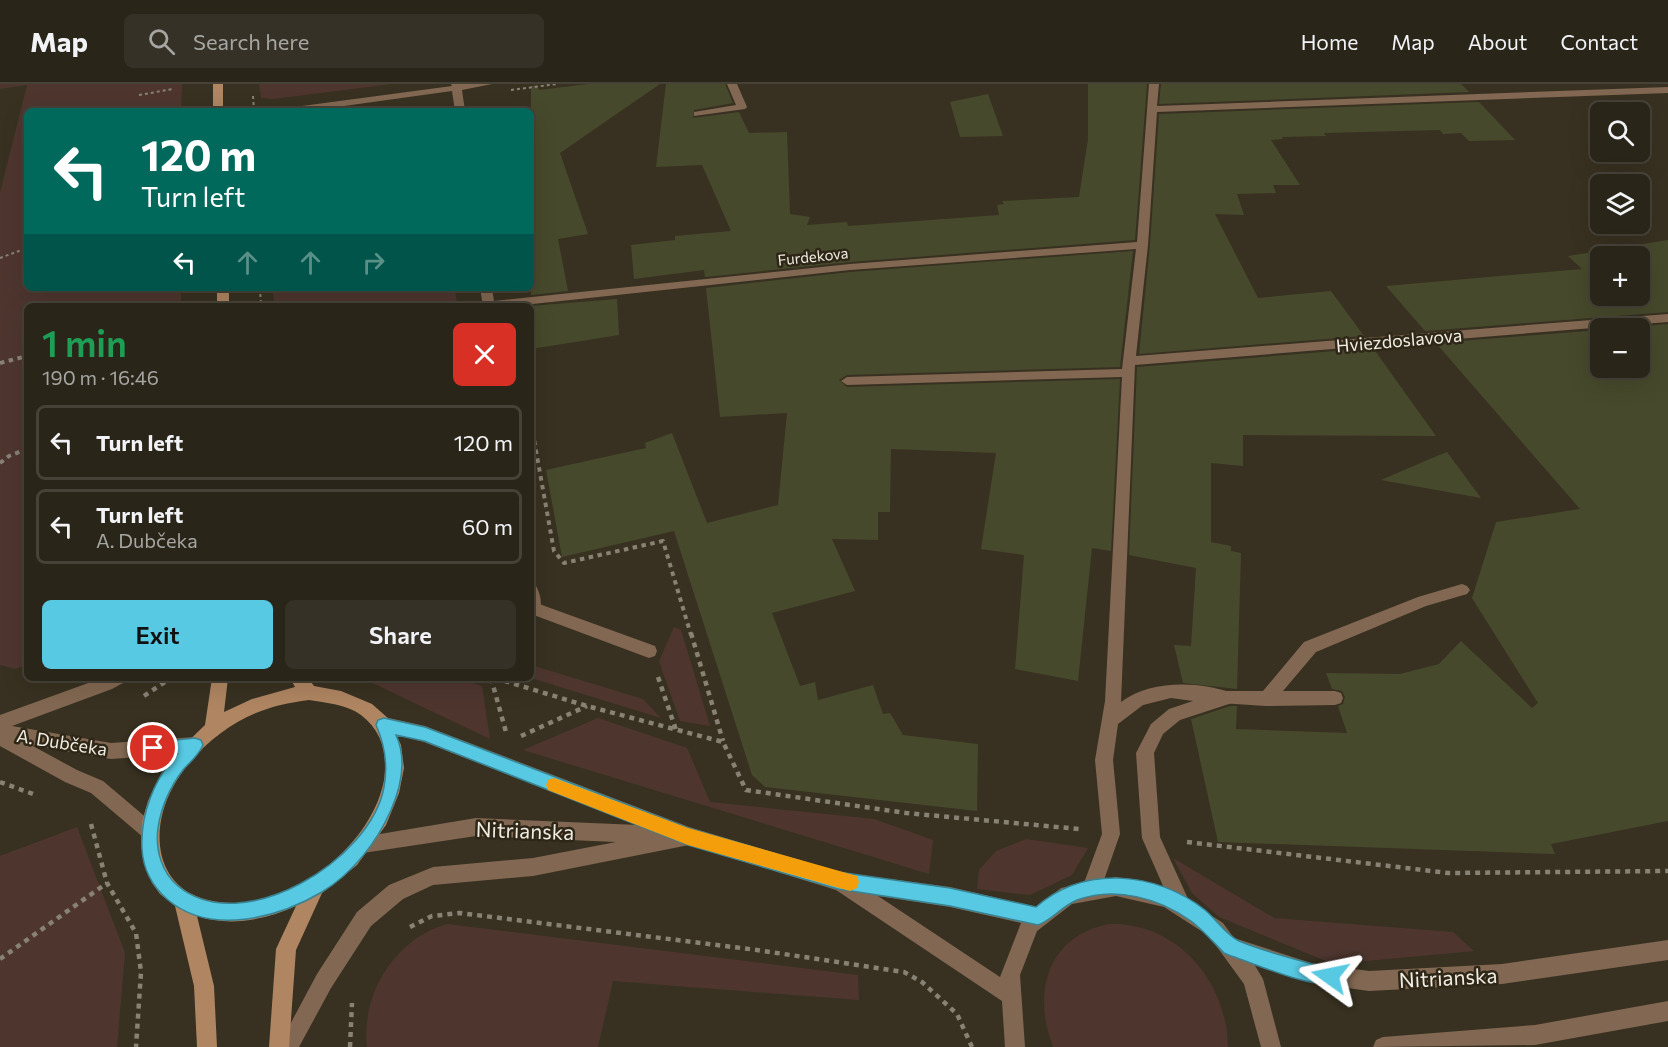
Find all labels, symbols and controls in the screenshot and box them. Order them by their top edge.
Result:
search box [124,14,544,68]
text: Map [30,24,88,58]
icon: search [145,25,178,58]
text: Search here [193,28,309,55]
text: Home [1301,29,1358,54]
text: Map [1391,29,1435,54]
text: About [1468,29,1527,54]
text: Contact [1560,29,1638,54]
map controls [1590,102,1650,378]
button: search [1590,102,1650,162]
text: 120 m [141,128,256,180]
icon: left [42,132,120,210]
button: layers [1590,174,1650,234]
text: Turn left [141,180,245,213]
street label: Furdekova [777,243,849,269]
icon: left [168,246,201,279]
icon: ahead [231,246,264,279]
icon: ahead [294,246,327,279]
icon: right [357,246,390,279]
button: + [1590,246,1650,306]
button: − [1590,318,1650,378]
text: 1 min [42,320,127,364]
button: close [453,323,516,386]
street label: Hviezdoslavova [1335,324,1463,356]
text: 190 m · 16:46 [42,365,159,389]
icon: left [45,426,78,459]
text: Turn left [96,429,183,456]
text: 120 m [454,429,513,456]
text: Turn left [96,501,183,528]
icon: left [45,510,78,543]
text: 60 m [462,513,513,540]
text: A. Dubčeka [96,528,198,552]
button: Exit [42,600,273,669]
button: Share [285,600,516,669]
pin [127,722,178,773]
street label: A. Dubčeka [15,724,109,760]
icon: arrive [136,731,169,764]
street label: Nitrianska [475,816,575,844]
position arrow [1298,944,1362,1008]
street label: Nitrianska [1398,962,1498,992]

